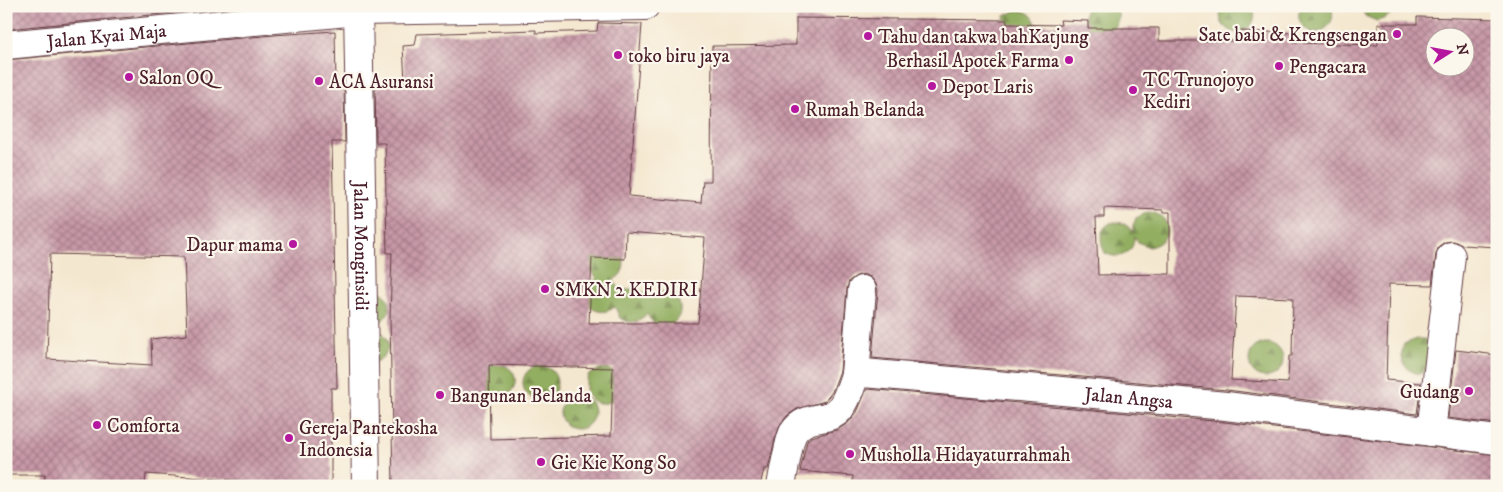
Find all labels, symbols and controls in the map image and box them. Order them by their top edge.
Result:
street label: Jalan Kyai Maja [44,20,167,54]
place label: Sate babi & Krengsengan [1199,24,1387,47]
place label: Tahu dan takwa bahKatjung [878,26,1089,49]
marker: Sate babi & Krengsengan [1391,28,1403,40]
north arrow [1426,28,1476,78]
marker: Tahu dan takwa bahKatjung [862,30,874,42]
text: N [1452,42,1472,58]
place label: toko biru jaya [628,45,730,68]
marker: toko biru jaya [612,49,624,61]
place label: Berhasil Apotek Farma [886,50,1059,73]
marker: Berhasil Apotek Farma [1063,54,1075,66]
place label: Pengacara [1289,56,1366,79]
marker: Pengacara [1273,60,1285,72]
place label: Salon OQ [139,67,222,90]
place label: TC Trunojoyo Kediri [1143,69,1254,114]
marker: Salon OQ [123,71,135,83]
place label: ACA Asuransi [329,71,434,94]
marker: ACA Asuransi [313,75,325,87]
place label: Depot Laris [942,76,1033,99]
marker: Depot Laris [926,80,938,92]
marker: TC Trunojoyo Kediri [1127,84,1139,96]
place label: Rumah Belanda [805,99,924,122]
marker: Rumah Belanda [789,103,801,115]
street label: Jalan Monginsidi [348,179,373,311]
place label: Dapur mama [186,234,283,257]
marker: Dapur mama [287,238,299,250]
place label: SMKN 2 KEDIRI [555,279,698,302]
marker: SMKN 2 KEDIRI [539,283,551,295]
place label: Gudang [1400,381,1460,404]
street label: Jalan Angsa [1081,383,1174,414]
place label: Bangunan Belanda [450,385,592,408]
marker: Gudang [1463,385,1475,397]
marker: Bangunan Belanda [434,389,446,401]
place label: Comforta [107,415,180,438]
place label: Gereja Pantekosha Indonesia [299,417,438,462]
marker: Comforta [91,419,103,431]
marker: Gereja Pantekosha Indonesia [283,432,295,444]
place label: Musholla Hidayaturrahmah [860,444,1070,467]
marker: Musholla Hidayaturrahmah [844,448,856,460]
place label: Gie Kie Kong So [551,452,676,475]
marker: Gie Kie Kong So [535,456,547,468]

